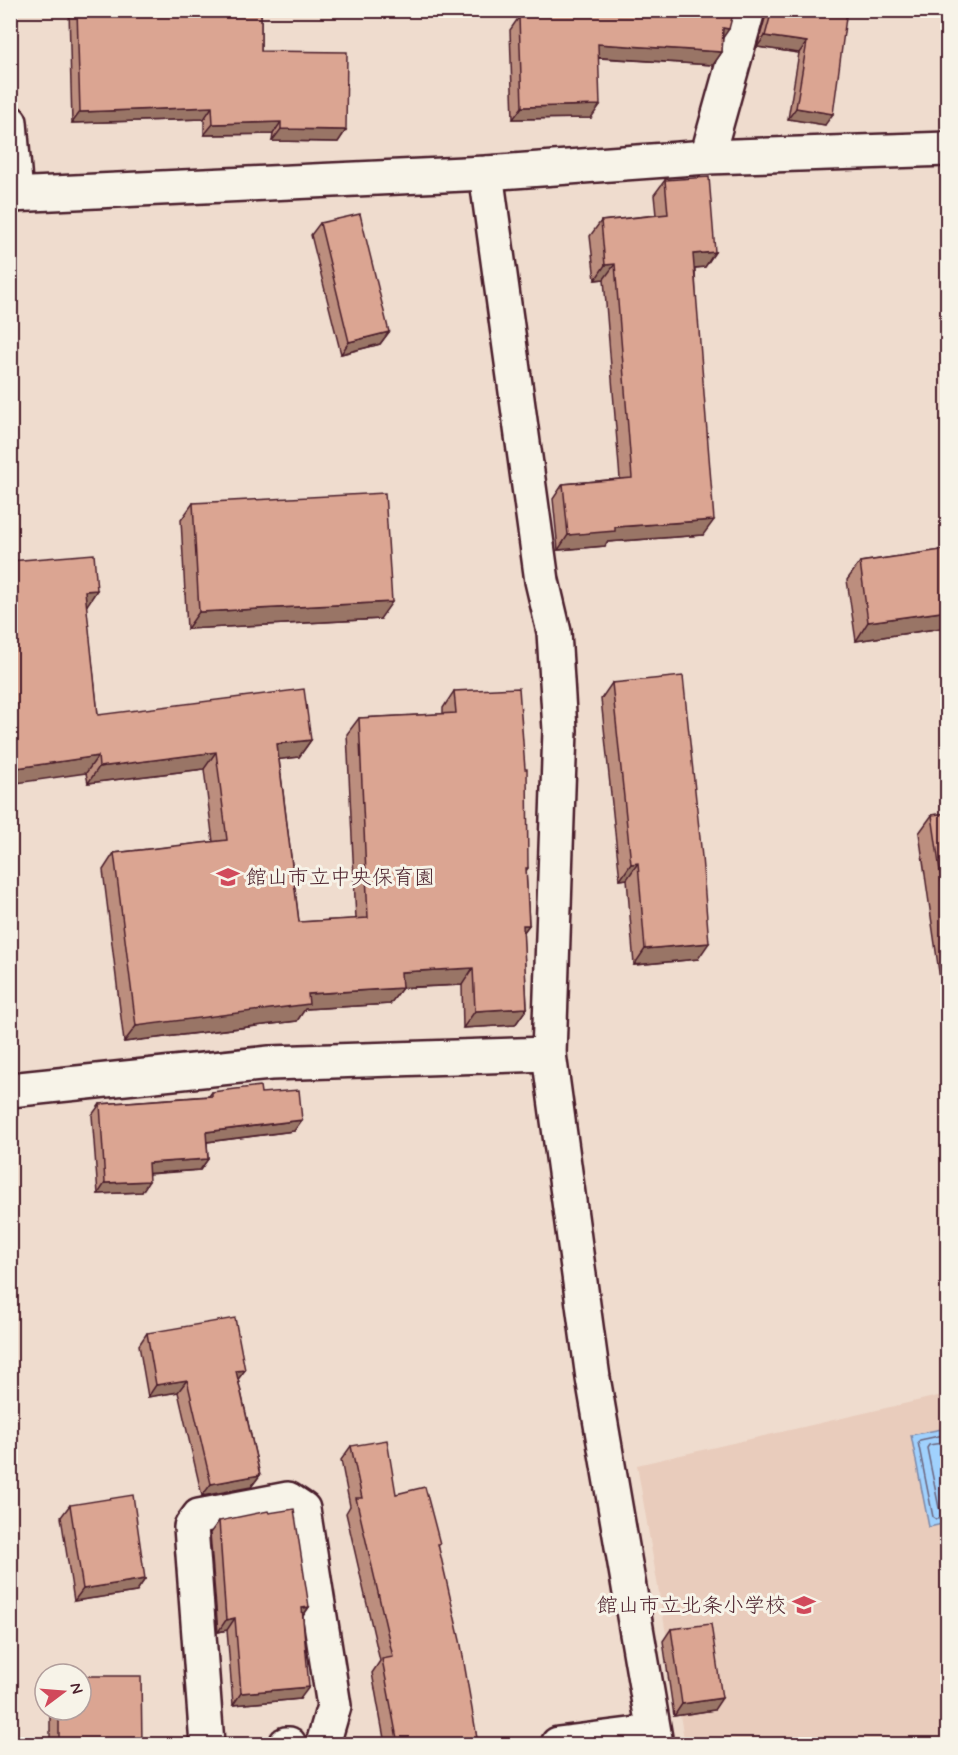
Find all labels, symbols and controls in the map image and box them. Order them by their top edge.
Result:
school or university icon: 館山市立中央保育園 [215,864,241,890]
place label: 館山市立中央保育園 [246,864,435,892]
place label: 館山市立北条小学校 [597,1592,786,1620]
school or university icon: 館山市立北条小学校 [791,1592,817,1618]
north arrow [33,1662,93,1722]
text: N [64,1680,88,1696]

